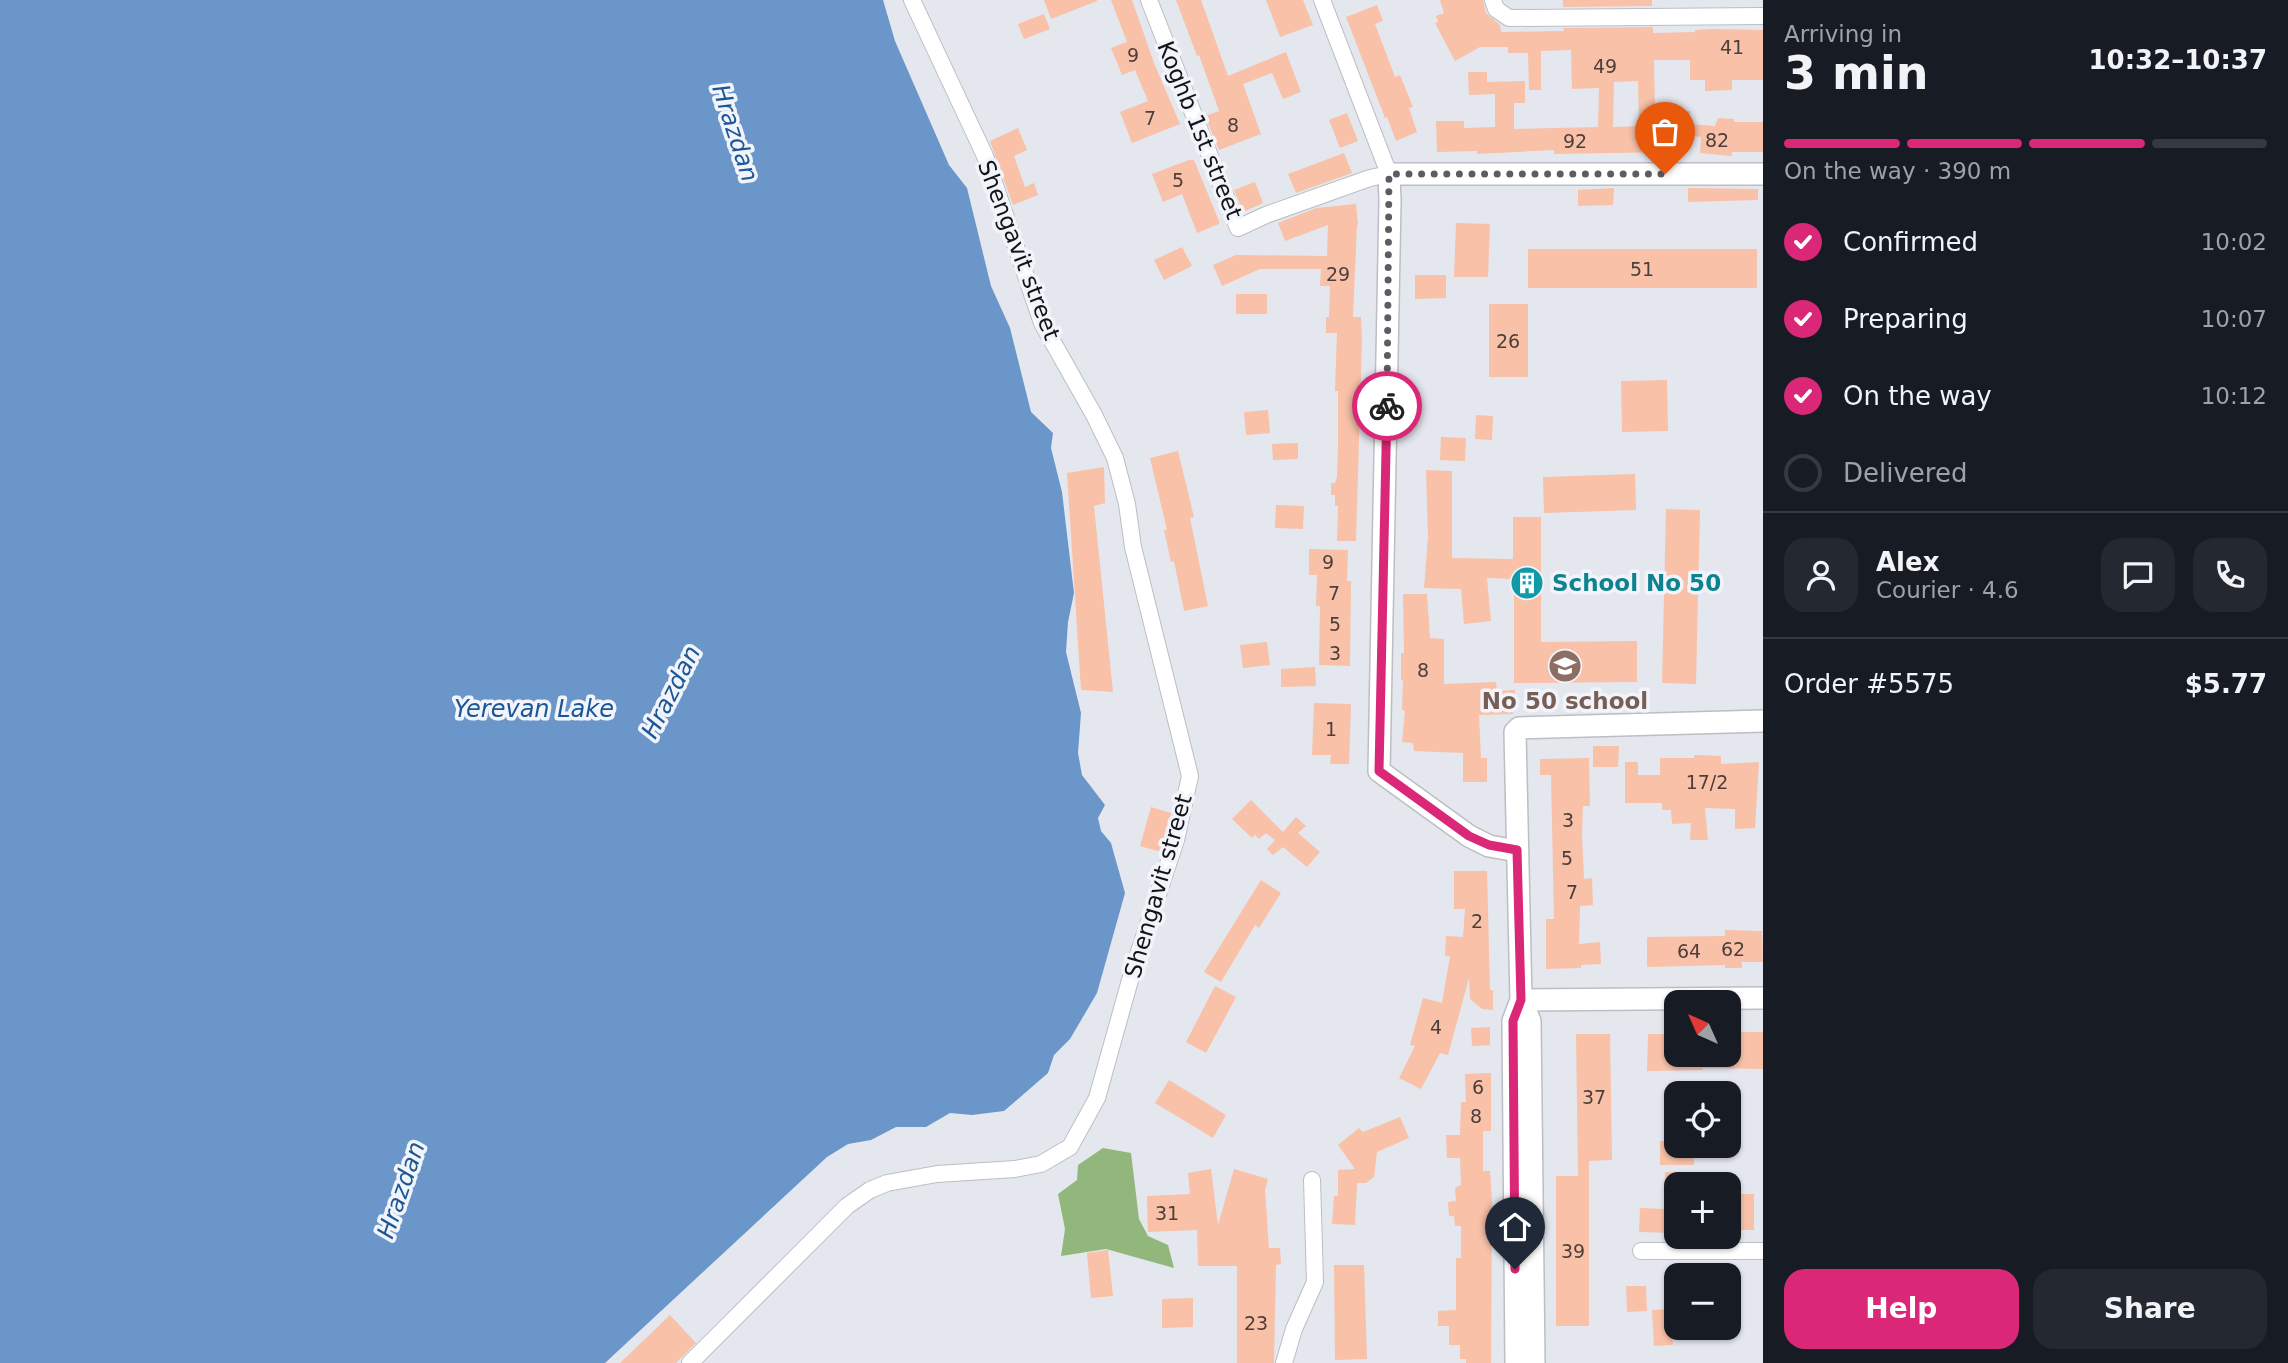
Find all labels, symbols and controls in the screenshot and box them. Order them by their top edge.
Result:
text: Arriving in [1784,21,1902,47]
house number: 41 [1720,36,1744,58]
street label: Koghb 1st street [1152,37,1248,223]
house number: 9 [1127,44,1139,66]
text: 10:32–10:37 [2088,45,2267,75]
text: 3 min [1784,46,1928,100]
house number: 49 [1593,55,1617,77]
water label: Hrazdan [706,81,764,185]
pin [1635,102,1695,174]
house number: 7 [1144,107,1156,129]
icon: bag [1646,113,1684,151]
house number: 8 [1227,114,1239,136]
house number: 82 [1705,129,1729,151]
house number: 92 [1563,130,1587,152]
street label: Shengavit street [973,157,1065,343]
text: On the way · 390 m [1784,158,2011,184]
house number: 5 [1172,169,1184,191]
icon: check [1784,223,1822,261]
text: Confirmed [1843,227,1978,257]
text: 10:02 [2201,229,2267,255]
house number: 51 [1630,258,1654,280]
house number: 29 [1326,263,1350,285]
icon: check [1784,300,1822,338]
text: Preparing [1843,304,1968,334]
text: 10:07 [2201,306,2267,332]
house number: 26 [1496,330,1520,352]
courier [1352,371,1422,441]
icon: check [1784,377,1822,415]
text: On the way [1843,381,1992,411]
text: 10:12 [2201,383,2267,409]
icon: bike [1368,387,1406,425]
text: Delivered [1843,458,1967,488]
button: person [1784,538,1858,612]
button: chat [2101,538,2175,612]
button: phone [2193,538,2267,612]
text: Alex [1876,547,1939,577]
house number: 9 [1322,551,1334,573]
building icon: School No 50 [1508,564,1546,602]
place label: School No 50 [1552,570,1721,596]
text: Courier · 4.6 [1876,577,2019,603]
house number: 7 [1328,582,1340,604]
house number: 5 [1329,613,1341,635]
water label: Hrazdan [636,641,706,743]
house number: 3 [1329,642,1341,664]
school or university icon: No 50 school [1546,647,1584,685]
house number: 8 [1417,659,1429,681]
text: Order #5575 [1784,669,1954,699]
text: $5.77 [2185,669,2267,699]
place label: No 50 school [1482,688,1648,714]
water label: Yerevan Lake [454,695,614,723]
house number: 1 [1325,718,1337,740]
house number: 17/2 [1686,771,1728,793]
street label: Shengavit street [1119,791,1197,981]
house number: 3 [1562,809,1574,831]
house number: 5 [1561,847,1573,869]
house number: 7 [1566,881,1578,903]
house number: 2 [1471,910,1483,932]
house number: 62 [1721,938,1745,960]
house number: 64 [1677,940,1701,962]
north arrow [1664,990,1741,1068]
map controls [1664,990,1741,1340]
house number: 4 [1430,1016,1442,1038]
house number: 6 [1472,1076,1484,1098]
button: locate [1664,1081,1741,1158]
house number: 37 [1582,1086,1606,1108]
house number: 8 [1470,1105,1482,1127]
water label: Hrazdan [371,1138,431,1242]
button: + [1664,1172,1741,1249]
pin [1485,1197,1545,1269]
house number: 31 [1155,1202,1179,1224]
icon: home [1496,1208,1534,1246]
house number: 39 [1561,1240,1585,1262]
button: − [1664,1263,1741,1340]
button: Help [1784,1269,2019,1349]
button: Share [2033,1269,2267,1349]
house number: 23 [1244,1312,1268,1334]

